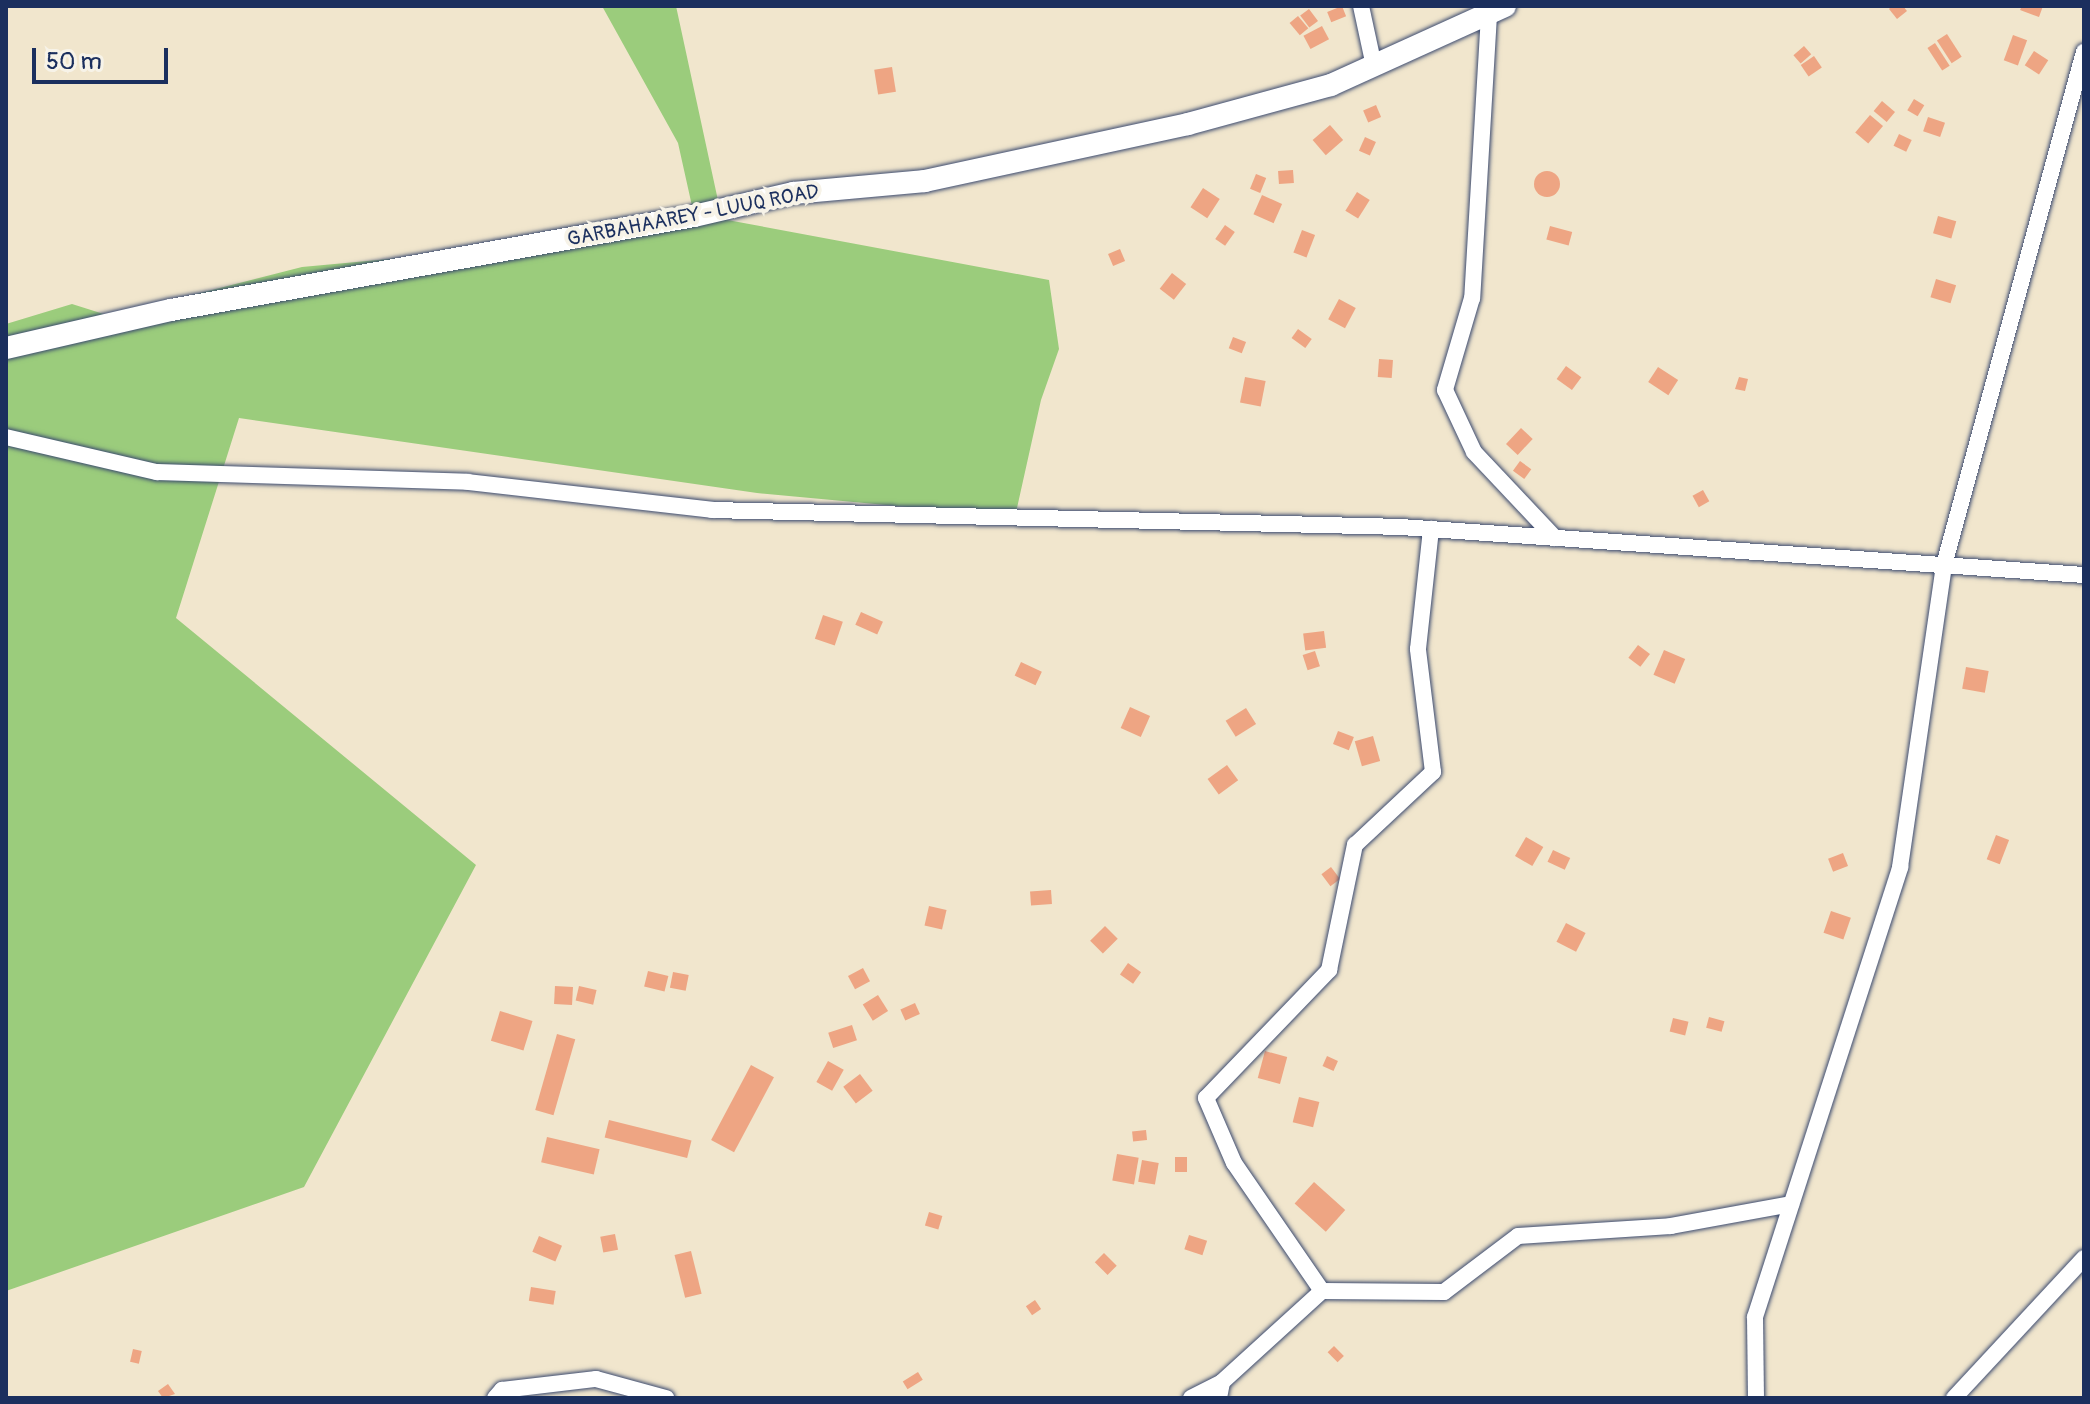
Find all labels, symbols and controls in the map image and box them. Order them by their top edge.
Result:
scale bar [36,32,172,82]
text: 50 m [46,47,102,76]
street label: GARBAHAAREY - LUUQ ROAD [565,179,821,251]

